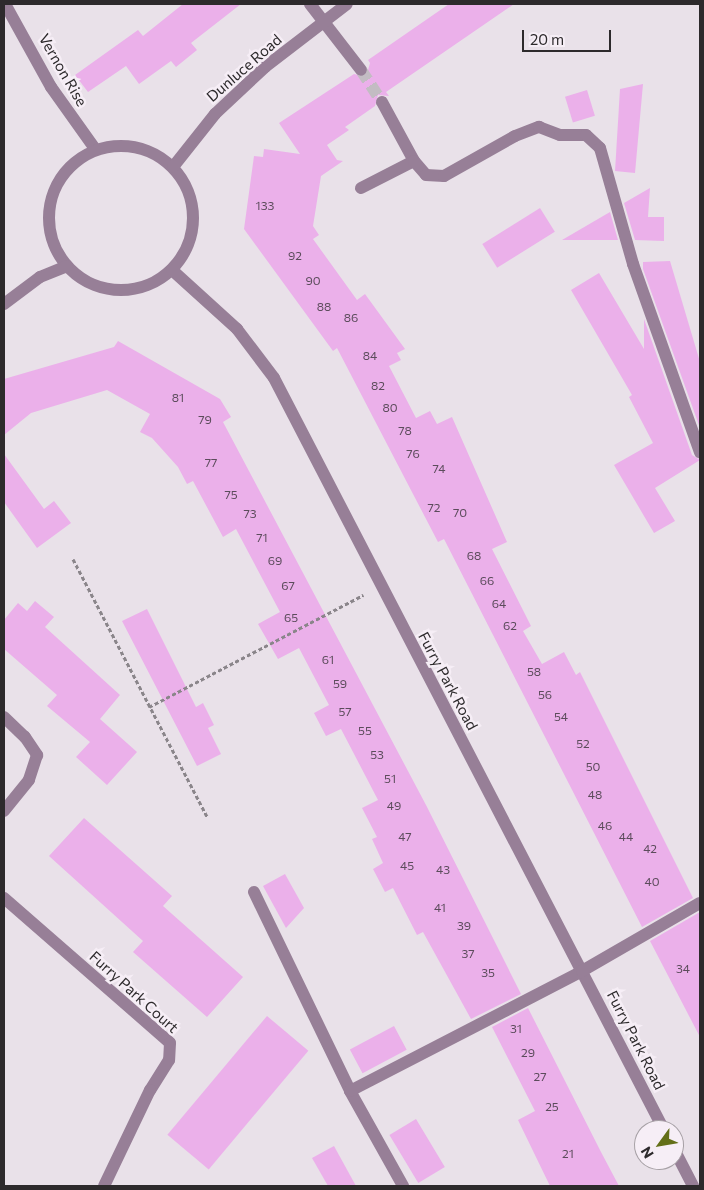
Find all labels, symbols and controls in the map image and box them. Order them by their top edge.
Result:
scale bar [524,20,613,52]
text: 20 m [530,30,564,48]
street label: Vernon Rise [35,31,91,109]
street label: Dunluce Road [203,31,285,105]
house number: 133 [256,199,274,213]
house number: 92 [288,249,302,263]
house number: 90 [305,274,321,288]
house number: 88 [317,300,331,314]
house number: 86 [344,311,358,325]
house number: 84 [363,349,377,363]
house number: 82 [371,379,385,393]
house number: 81 [172,391,184,405]
house number: 80 [382,401,398,415]
house number: 79 [198,413,212,427]
house number: 78 [398,424,412,438]
house number: 76 [406,447,420,461]
house number: 77 [205,456,217,470]
house number: 74 [433,462,445,476]
house number: 75 [224,488,238,502]
house number: 72 [428,501,440,515]
house number: 70 [453,506,467,520]
house number: 73 [243,507,257,521]
house number: 71 [256,531,268,545]
house number: 68 [467,549,481,563]
house number: 69 [268,554,282,568]
house number: 66 [480,574,494,588]
house number: 67 [281,579,295,593]
house number: 64 [492,597,506,611]
house number: 65 [284,611,298,625]
house number: 62 [503,619,517,633]
street label: Furry Park Road [415,629,481,733]
house number: 61 [322,653,334,667]
house number: 58 [527,665,541,679]
house number: 59 [333,677,347,691]
house number: 56 [538,688,552,702]
house number: 57 [338,705,352,719]
house number: 54 [554,710,568,724]
house number: 55 [358,724,372,738]
house number: 52 [576,737,590,751]
house number: 53 [370,748,384,762]
house number: 50 [586,760,600,774]
house number: 51 [384,772,396,786]
house number: 48 [588,788,602,802]
house number: 49 [387,799,401,813]
house number: 46 [598,819,612,833]
house number: 47 [398,830,412,844]
house number: 44 [619,830,633,844]
house number: 42 [643,842,657,856]
house number: 45 [400,859,414,873]
house number: 43 [436,863,450,877]
house number: 40 [644,875,660,889]
house number: 41 [434,901,446,915]
house number: 39 [457,919,471,933]
street label: Furry Park Court [86,947,182,1037]
house number: 37 [461,947,475,961]
house number: 34 [676,962,690,976]
house number: 35 [481,966,495,980]
street label: Furry Park Road [603,988,669,1092]
house number: 31 [510,1022,522,1036]
house number: 29 [521,1046,535,1060]
house number: 27 [534,1070,546,1084]
house number: 25 [545,1100,559,1114]
north arrow [634,1120,684,1170]
text: N [637,1144,657,1162]
house number: 21 [562,1147,574,1161]

